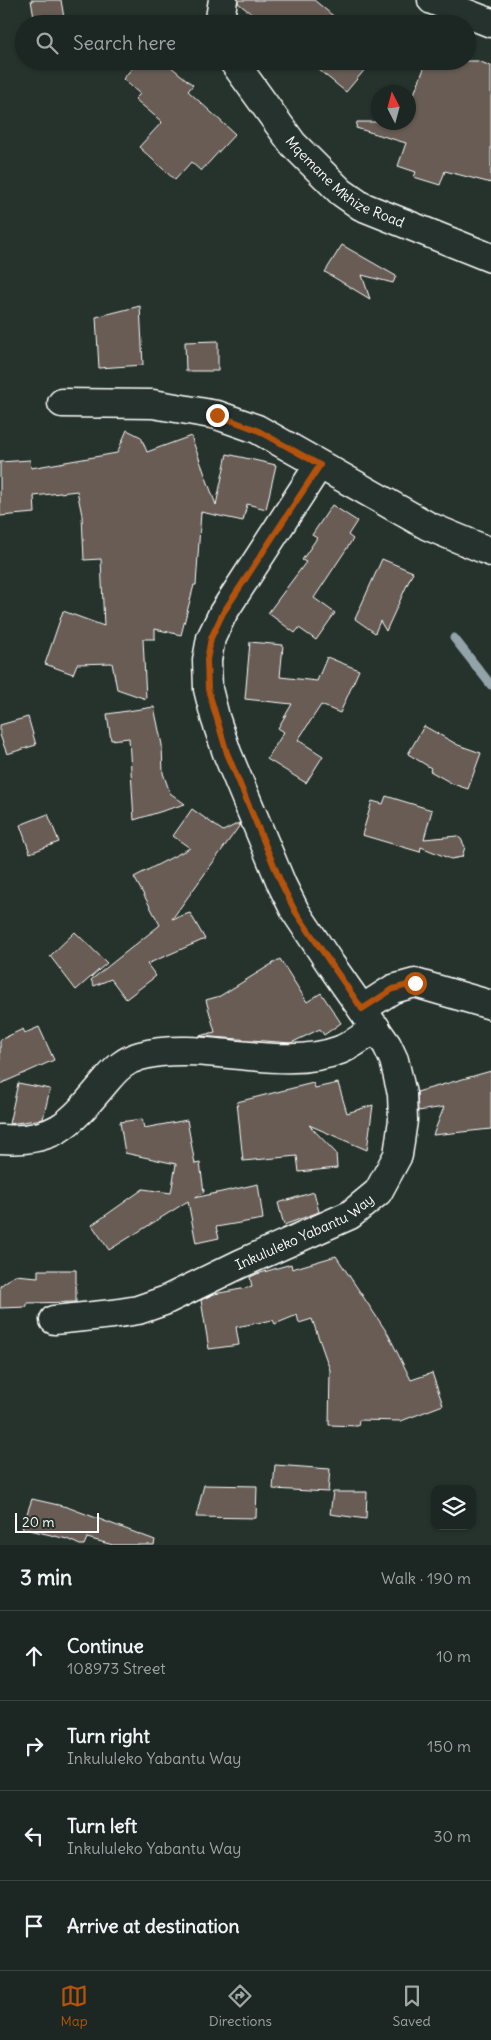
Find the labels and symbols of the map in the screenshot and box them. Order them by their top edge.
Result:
north arrow [371,85,416,130]
street label: Mqemane Mkhize Road [281,133,407,231]
route end [206,404,229,427]
route start [404,972,427,995]
street label: Inkululeko Yabantu Way [232,1190,378,1274]
scale bar [15,1510,99,1533]

